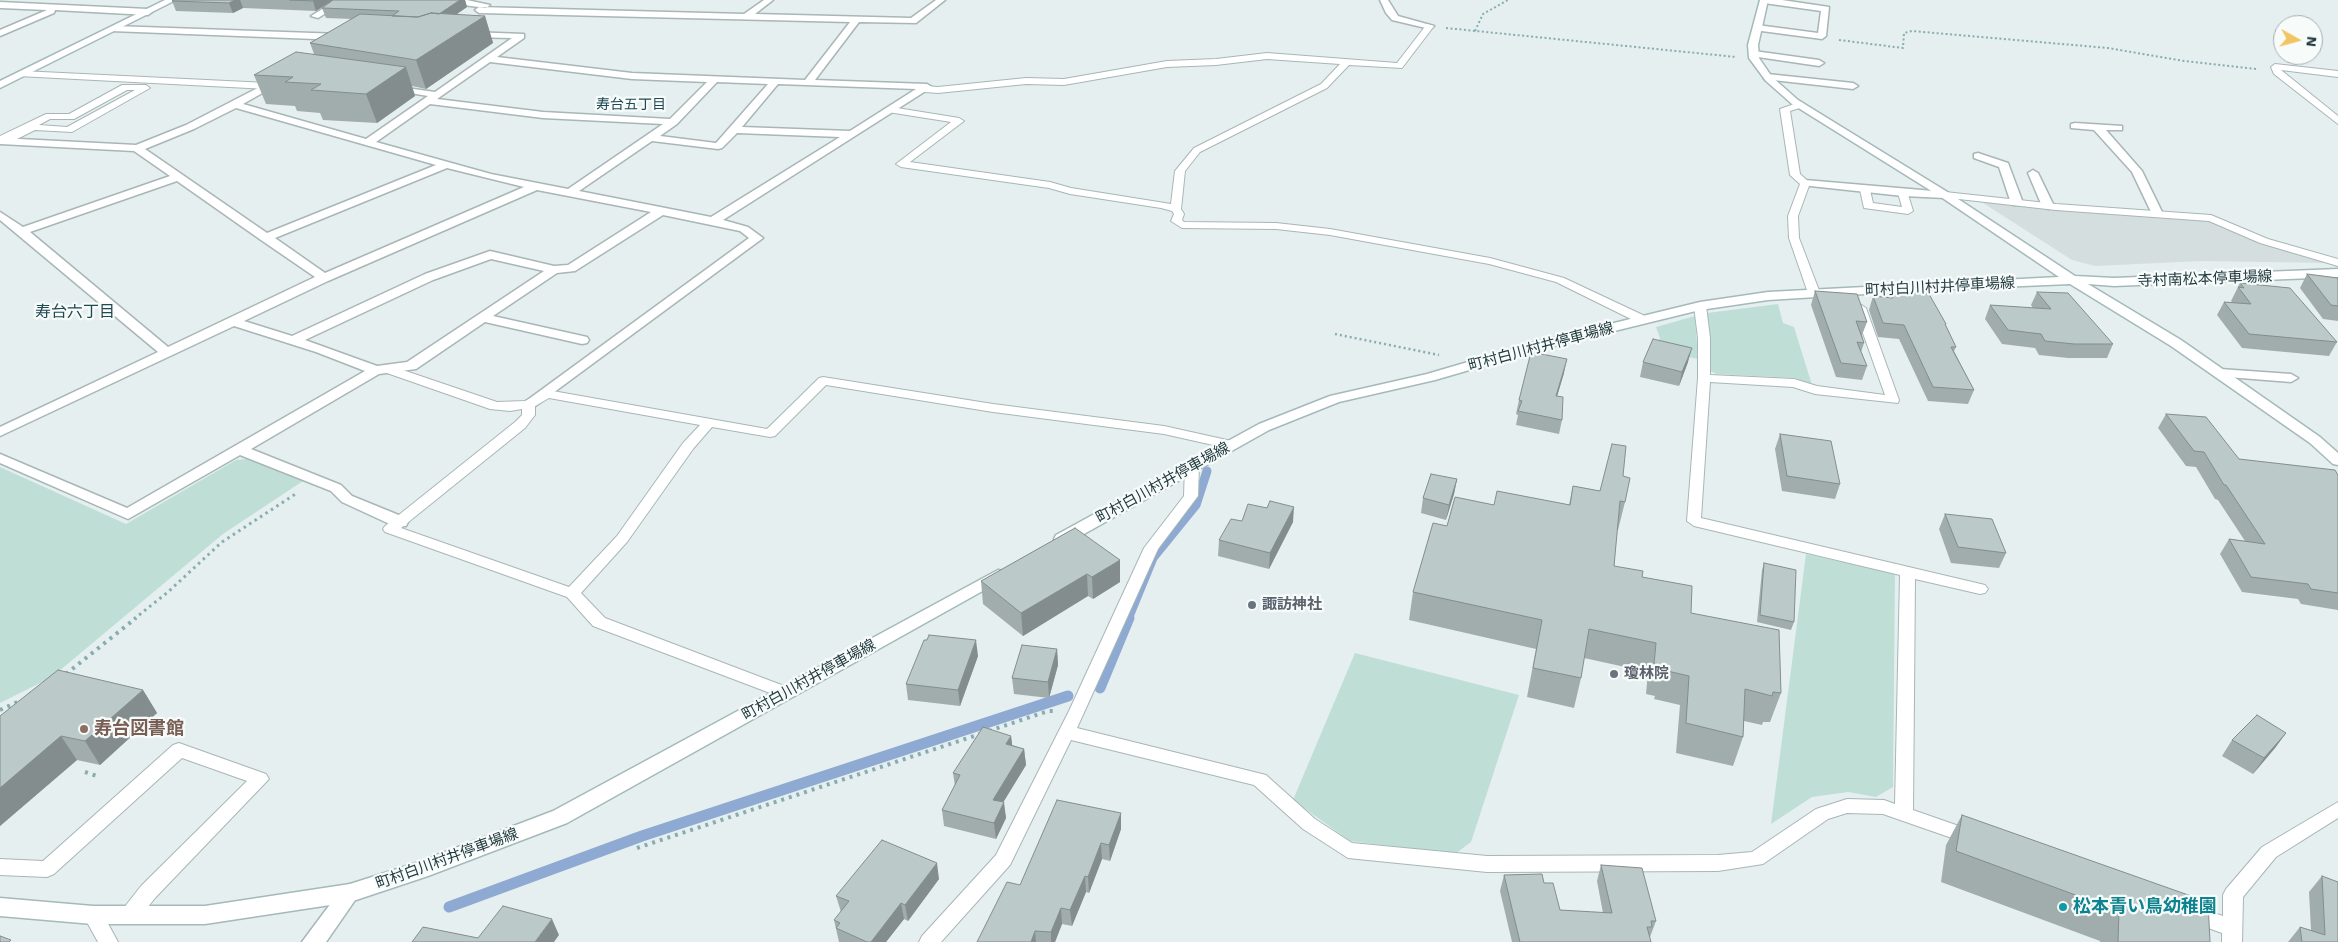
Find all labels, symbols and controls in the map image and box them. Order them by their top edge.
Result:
north arrow [2273,15,2323,65]
text: N [2303,36,2320,48]
district label: 寿台五丁目 [596,97,666,113]
street label: 寺村南松本停車場線 [2137,268,2273,290]
street label: 町村白川村井停車場線 [1865,274,2015,300]
district label: 寿台六丁目 [35,302,115,322]
street label: 町村白川村井停車場線 [1466,319,1616,375]
street label: 町村白川村井停車場線 [1093,439,1233,527]
place label: 諏訪神社 [1262,596,1322,614]
marker: 諏訪神社 [1246,599,1258,611]
street label: 町村白川村井停車場線 [739,636,879,724]
place label: 瓊林院 [1624,665,1669,683]
marker: 瓊林院 [1608,668,1620,680]
place label: 寿台図書館 [94,718,184,740]
marker: 寿台図書館 [78,723,90,735]
street label: 町村白川村井停車場線 [373,825,521,893]
place label: 松本青い鳥幼稚園 [2073,896,2217,918]
marker: 松本青い鳥幼稚園 [2057,901,2069,913]

